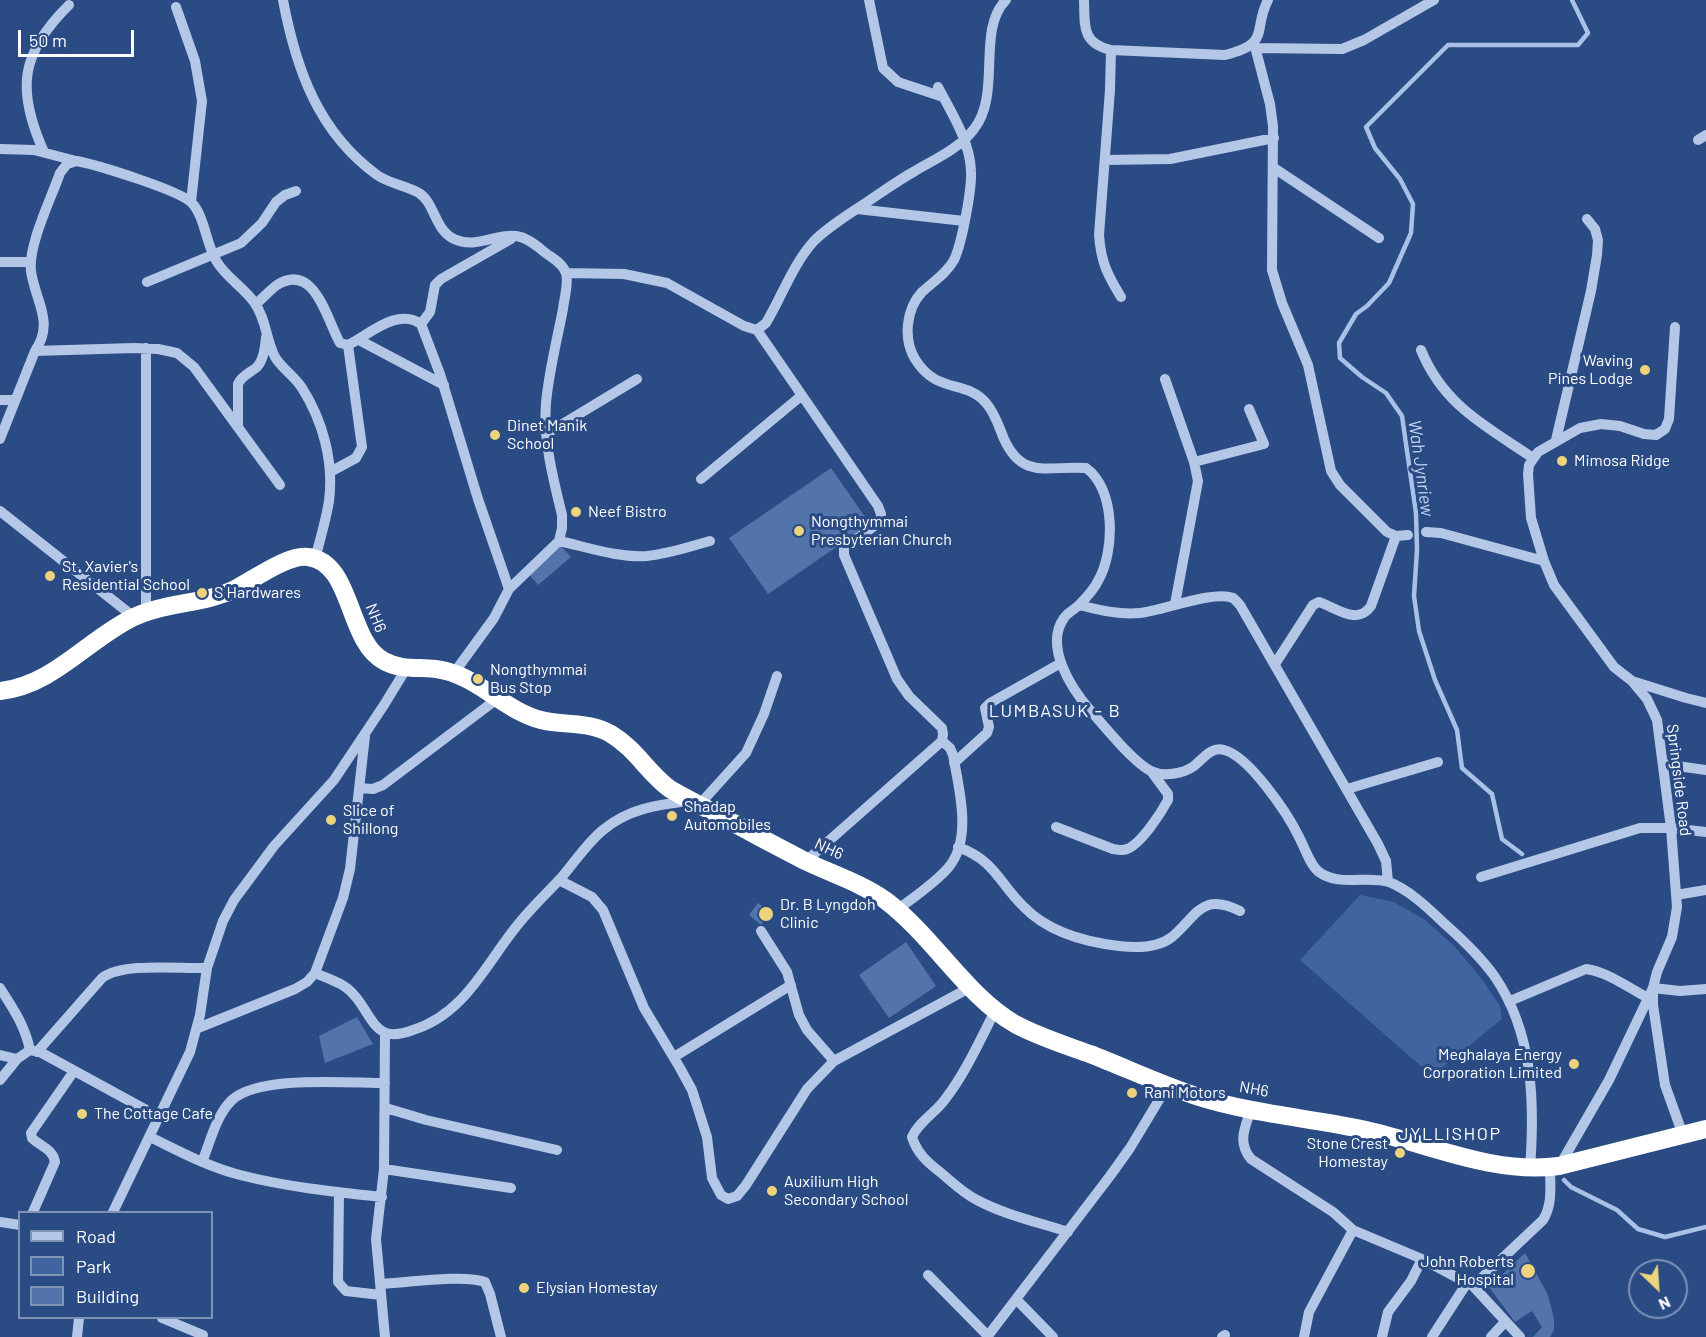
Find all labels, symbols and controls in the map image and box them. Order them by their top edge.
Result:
scale bar [21,18,136,56]
text: 50 m [29,29,67,51]
place label: Waving Pines Lodge [1548,351,1633,389]
marker: Waving Pines Lodge [1638,363,1652,377]
place label: Dinet Manik School [507,416,587,454]
water label: Wah Jynriew [1404,418,1438,518]
marker: Dinet Manik School [488,428,502,442]
place label: Mimosa Ridge [1574,451,1670,471]
marker: Mimosa Ridge [1555,454,1569,468]
place label: Neef Bistro [588,502,667,522]
marker: Neef Bistro [569,505,583,519]
place label: Nongthymmai Presbyterian Church [811,512,952,550]
marker: Nongthymmai Presbyterian Church [792,524,806,538]
place label: St. Xavier's Residential School [62,557,190,595]
marker: St. Xavier's Residential School [43,569,57,583]
place label: S Hardwares [214,583,301,603]
marker: S Hardwares [195,586,209,600]
street label: NH6 [362,601,390,635]
place label: Nongthymmai Bus Stop [490,660,587,698]
marker: Nongthymmai Bus Stop [471,672,485,686]
district label: LUMBASUK - B [989,700,1121,722]
street label: Springside Road [1663,723,1695,837]
place label: Shadap Automobiles [684,797,771,835]
place label: Slice of Shillong [343,801,398,839]
marker: Shadap Automobiles [665,809,679,823]
marker: Slice of Shillong [324,813,338,827]
street label: NH6 [812,834,846,864]
place label: Dr. B Lyngdoh Clinic [780,895,876,933]
marker: Dr. B Lyngdoh Clinic [757,905,775,923]
place label: Meghalaya Energy Corporation Limited [1423,1045,1562,1083]
marker: Meghalaya Energy Corporation Limited [1567,1057,1581,1071]
street label: NH6 [1238,1077,1270,1101]
place label: Rani Motors [1144,1083,1226,1103]
marker: Rani Motors [1125,1086,1139,1100]
place label: The Cottage Cafe [94,1104,213,1124]
marker: The Cottage Cafe [75,1107,89,1121]
district label: JYLLISHOP [1398,1123,1502,1145]
place label: Stone Crest Homestay [1307,1134,1388,1172]
marker: Stone Crest Homestay [1393,1146,1407,1160]
place label: Auxilium High Secondary School [784,1172,908,1210]
marker: Auxilium High Secondary School [765,1184,779,1198]
legend [18,1211,213,1319]
text: Road [76,1225,116,1247]
place label: John Roberts Hospital [1420,1252,1514,1290]
text: Park [76,1255,111,1277]
north arrow [1628,1259,1688,1319]
marker: John Roberts Hospital [1519,1262,1537,1280]
place label: Elysian Homestay [536,1278,658,1298]
marker: Elysian Homestay [517,1281,531,1295]
text: Building [76,1285,139,1307]
text: N [1656,1293,1674,1315]

